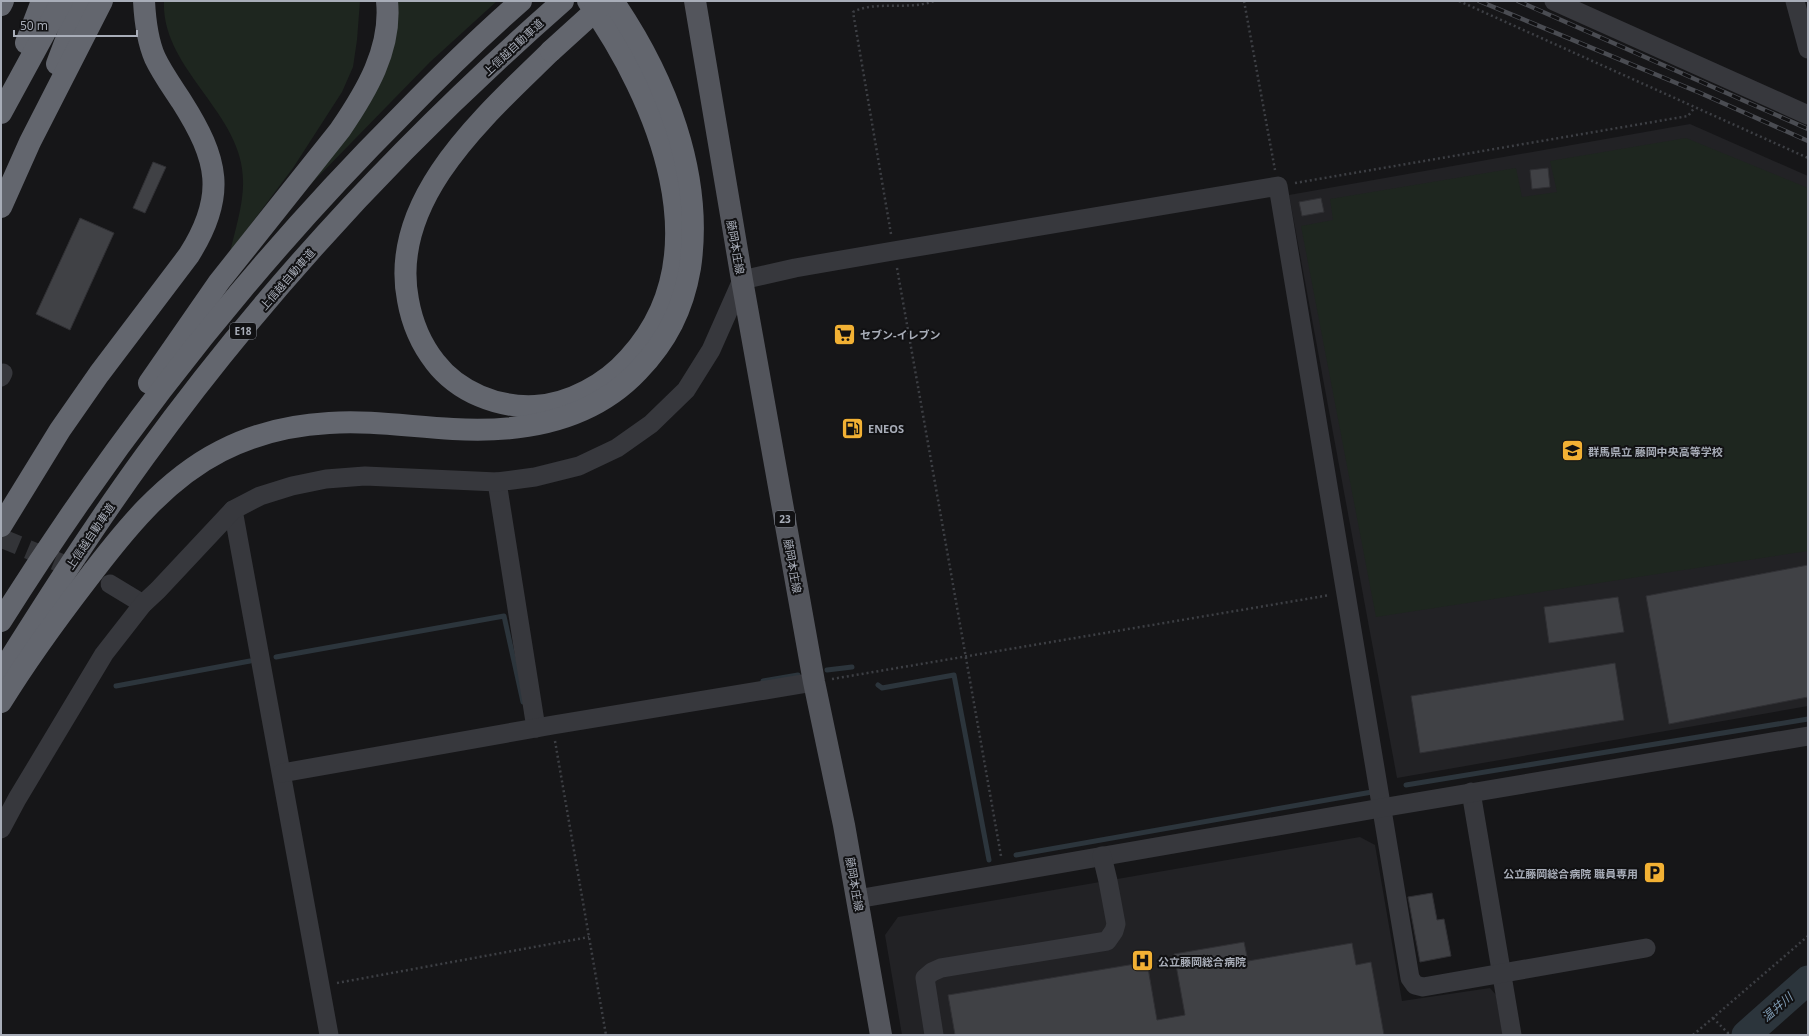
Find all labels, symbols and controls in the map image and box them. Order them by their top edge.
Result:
scale bar [14,12,137,38]
street label: 上信越自動車道 [480,15,546,79]
text: 50 m [20,17,48,34]
street label: 藤岡本庄線 [724,219,748,275]
street label: 上信越自動車道 [256,245,318,313]
supermarket icon: セブン-イレブン [831,321,857,347]
road number: E18 [230,323,256,339]
place label: セブン-イレブン [860,327,941,342]
fuel station icon: ENEOS [840,415,866,441]
place label: ENEOS [868,421,904,436]
school or university icon: 群馬県立 藤岡中央高等学校 [1559,438,1585,464]
place label: 群馬県立 藤岡中央高等学校 [1588,444,1723,459]
street label: 上信越自動車道 [62,500,118,572]
road number: 23 [775,511,795,527]
street label: 藤岡本庄線 [781,538,805,594]
street label: 藤岡本庄線 [843,856,867,912]
parking icon: 公立藤岡総合病院 職員専用 [1641,860,1667,886]
place label: 公立藤岡総合病院 職員専用 [1503,866,1638,881]
hospital icon: 公立藤岡総合病院 [1129,948,1155,974]
place label: 公立藤岡総合病院 [1158,954,1246,969]
water label: 温井川 [1758,987,1798,1025]

